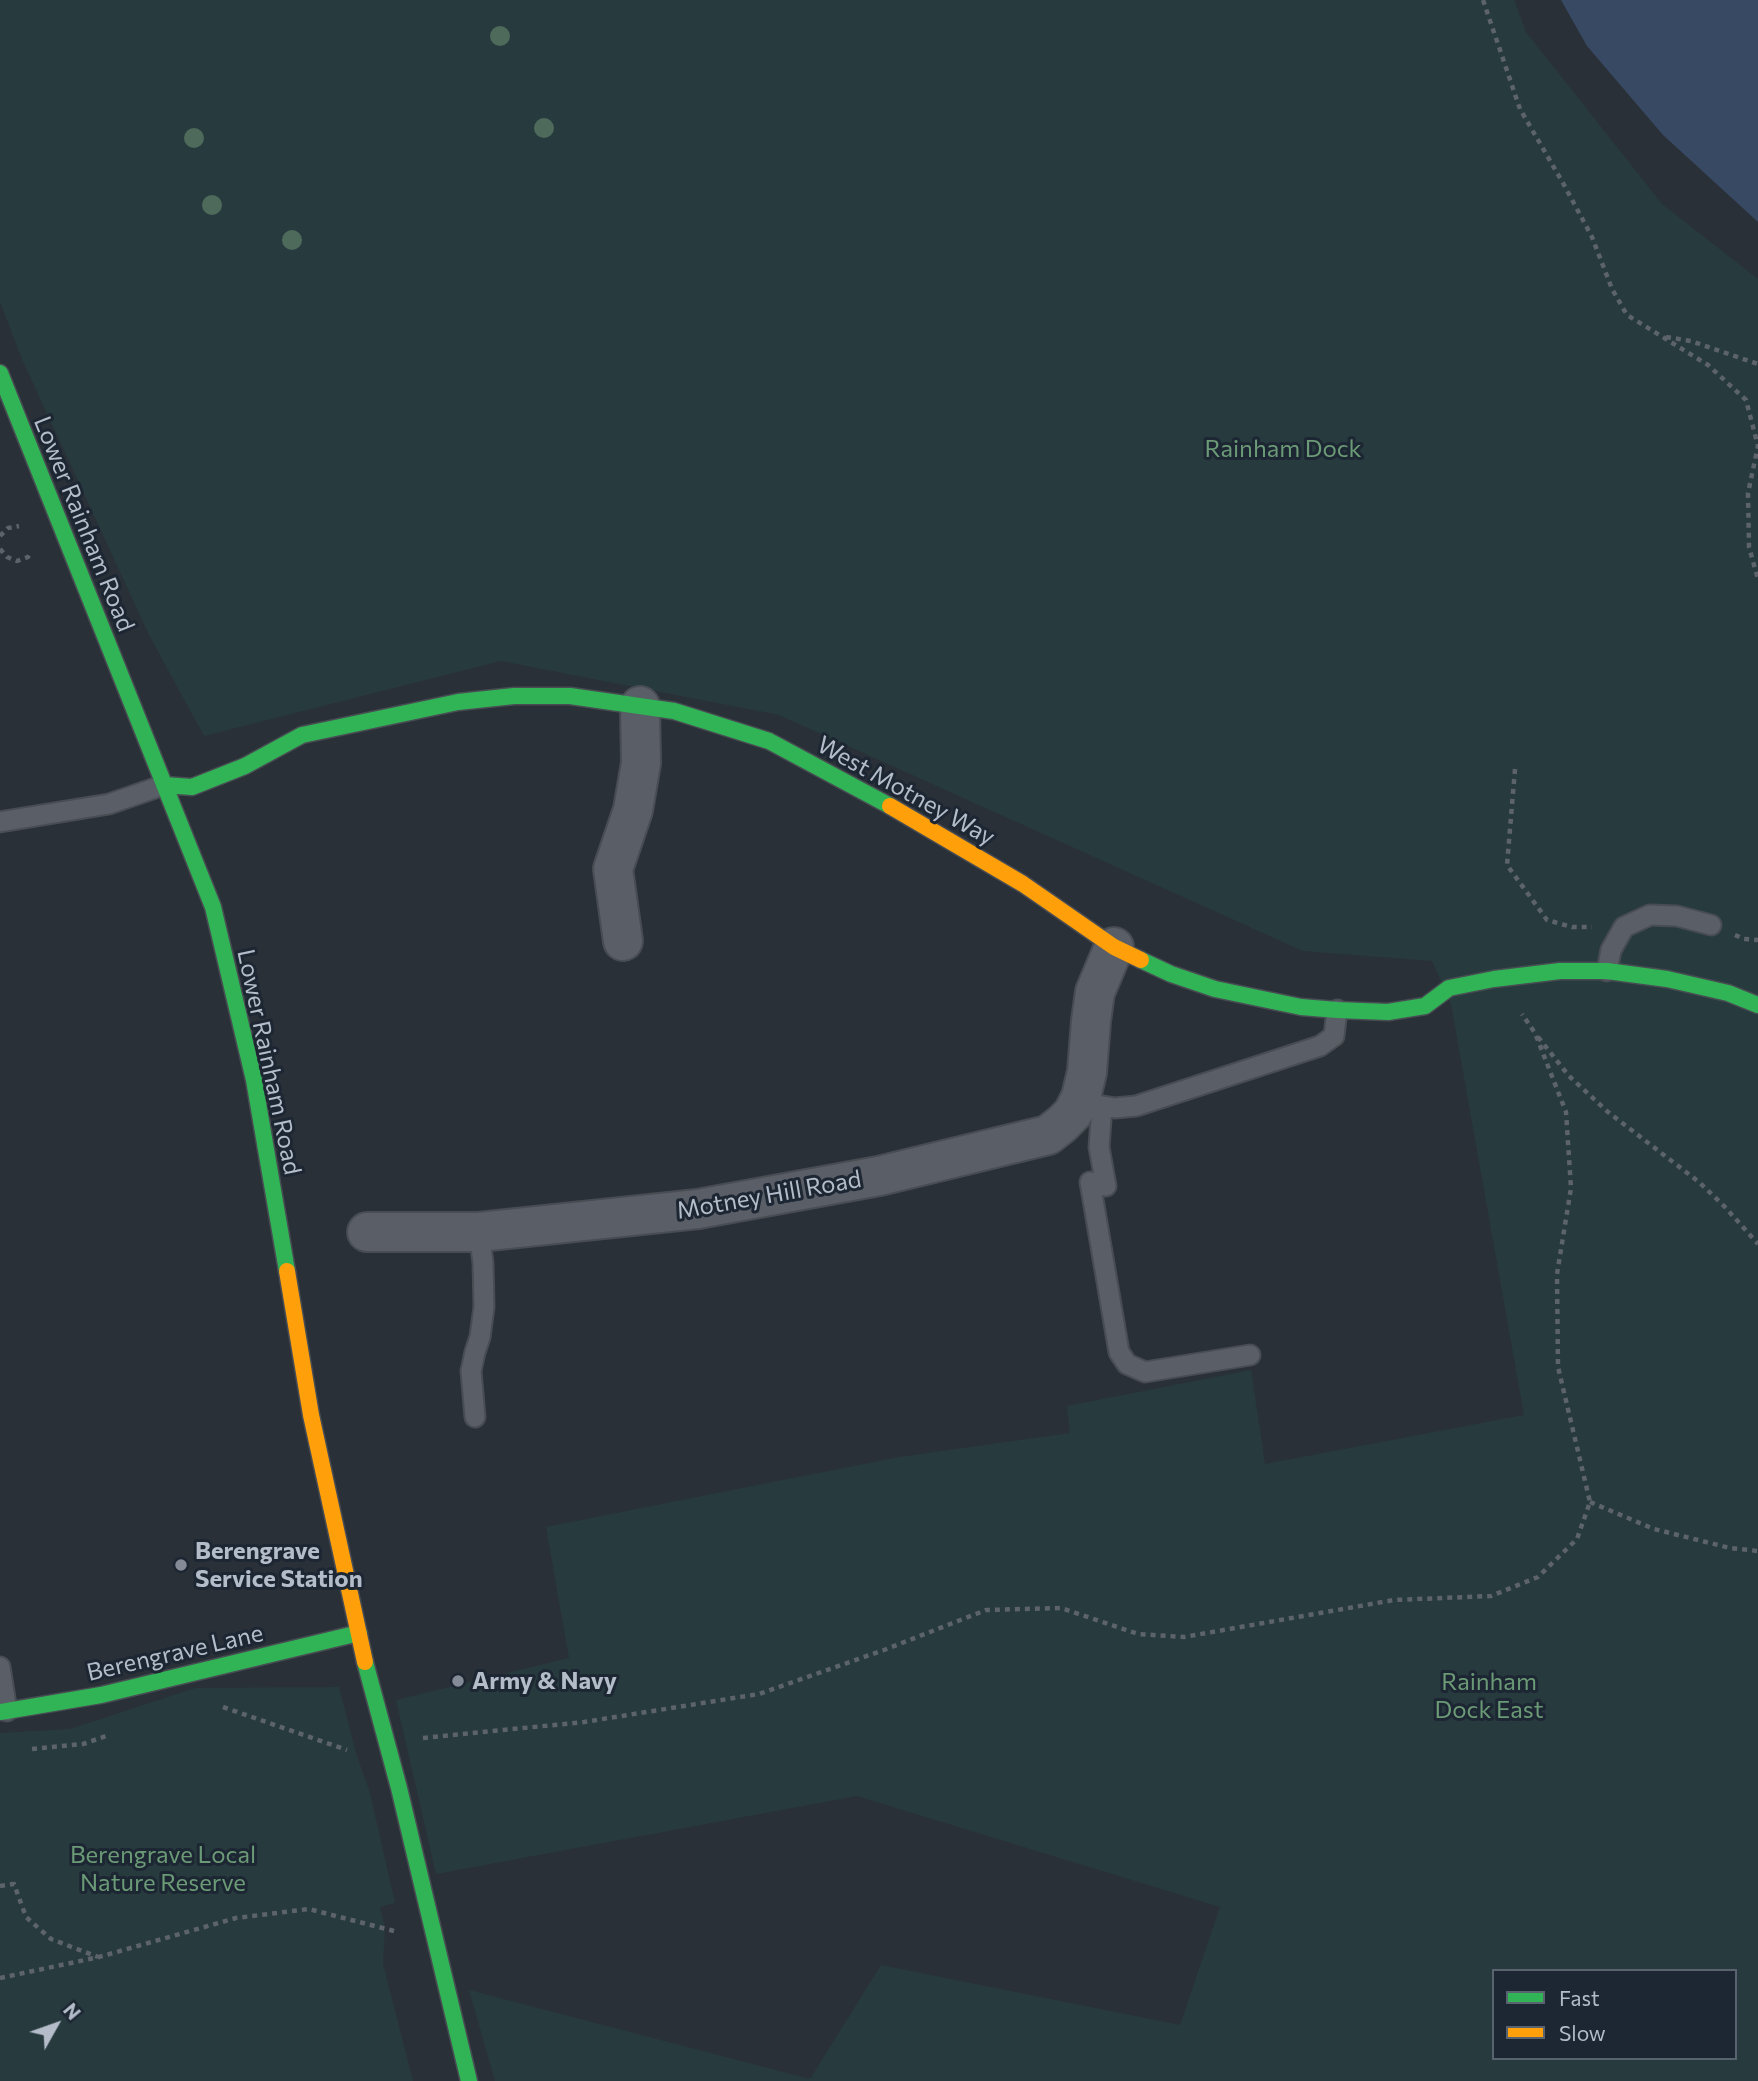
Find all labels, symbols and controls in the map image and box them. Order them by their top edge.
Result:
street label: Lower Rainham Road [28,412,140,636]
park label: Rainham Dock [1204,435,1362,463]
street label: West Motney Way [812,730,1000,852]
street label: Lower Rainham Road [231,947,307,1177]
street label: Motney Hill Road [674,1165,864,1225]
place label: Berengrave Service Station [195,1537,363,1593]
marker: Berengrave Service Station [173,1557,189,1573]
street label: Berengrave Lane [84,1619,266,1687]
place label: Army & Navy [472,1667,617,1695]
park label: Rainham Dock East [1435,1668,1543,1724]
marker: Army & Navy [450,1673,466,1689]
park label: Berengrave Local Nature Reserve [70,1841,256,1897]
legend [1492,1969,1737,2060]
text: Fast [1559,1985,1600,2010]
north arrow [21,1990,91,2060]
text: N [59,1998,86,2024]
text: Slow [1559,2020,1606,2045]

